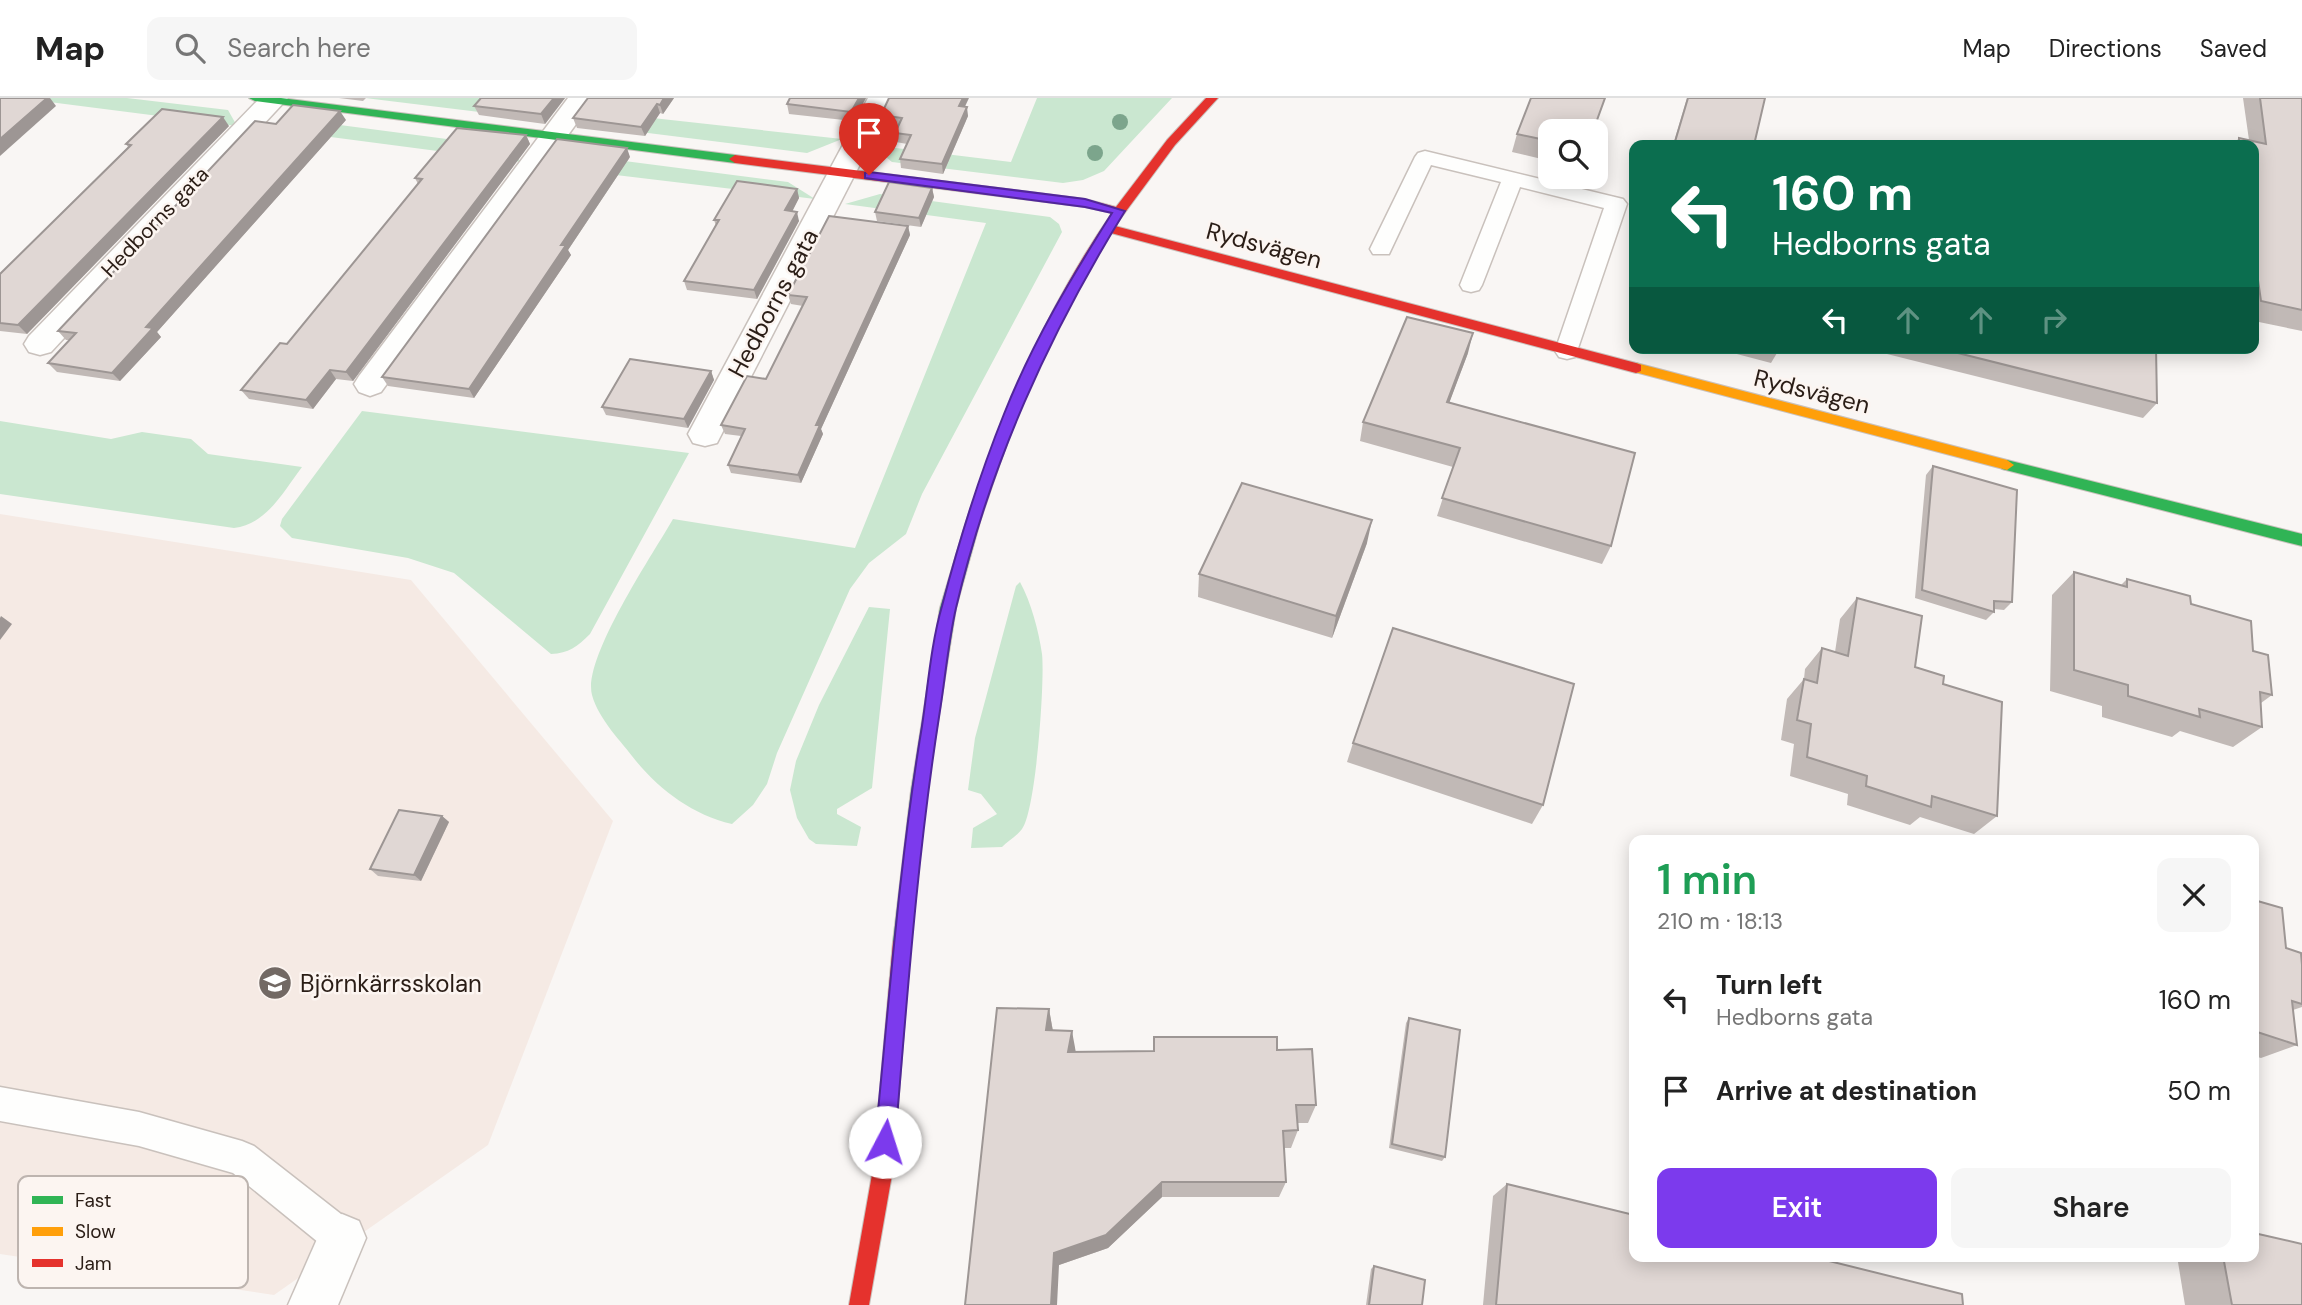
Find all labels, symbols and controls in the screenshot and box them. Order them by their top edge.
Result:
search box [147,17,637,80]
text: Map [35,27,105,70]
icon: search [171,29,209,67]
text: Search here [227,31,371,65]
text: Map [1963,33,2011,64]
text: Directions [2049,33,2162,64]
text: Saved [2200,33,2267,64]
pin [839,103,899,175]
icon: arrive [850,114,888,152]
map controls [1538,119,1608,189]
button: search [1538,119,1608,189]
street label: Hedborns gata [95,161,215,283]
text: 160 m [1772,161,1913,225]
icon: left [1657,168,1748,259]
street label: Rydsvägen [1203,215,1325,275]
street label: Hedborns gata [721,223,825,383]
text: Hedborns gata [1772,223,1991,265]
icon: left [1816,301,1854,339]
icon: ahead [1889,301,1927,339]
icon: ahead [1962,301,2000,339]
icon: right [2035,301,2073,339]
street label: Rydsvägen [1751,362,1873,420]
text: 1 min [1657,852,1757,907]
button: close [2157,858,2231,932]
text: 210 m · 18:13 [1657,906,1783,936]
school or university icon: Björnkärrsskolan [256,964,294,1002]
place label: Björnkärrsskolan [300,968,482,999]
text: Turn left [1716,968,1823,1002]
icon: left [1657,981,1695,1019]
text: 160 m [2159,983,2231,1017]
text: Hedborns gata [1716,1002,1873,1032]
icon: arrive [1657,1072,1695,1110]
text: Arrive at destination [1716,1074,1977,1108]
text: 50 m [2167,1074,2231,1108]
position arrow [848,1105,922,1179]
button: Exit [1657,1168,1937,1248]
button: Share [1951,1168,2231,1248]
legend [18,1176,248,1288]
text: Fast [75,1188,111,1213]
text: Slow [75,1219,116,1244]
text: Jam [75,1251,112,1276]

